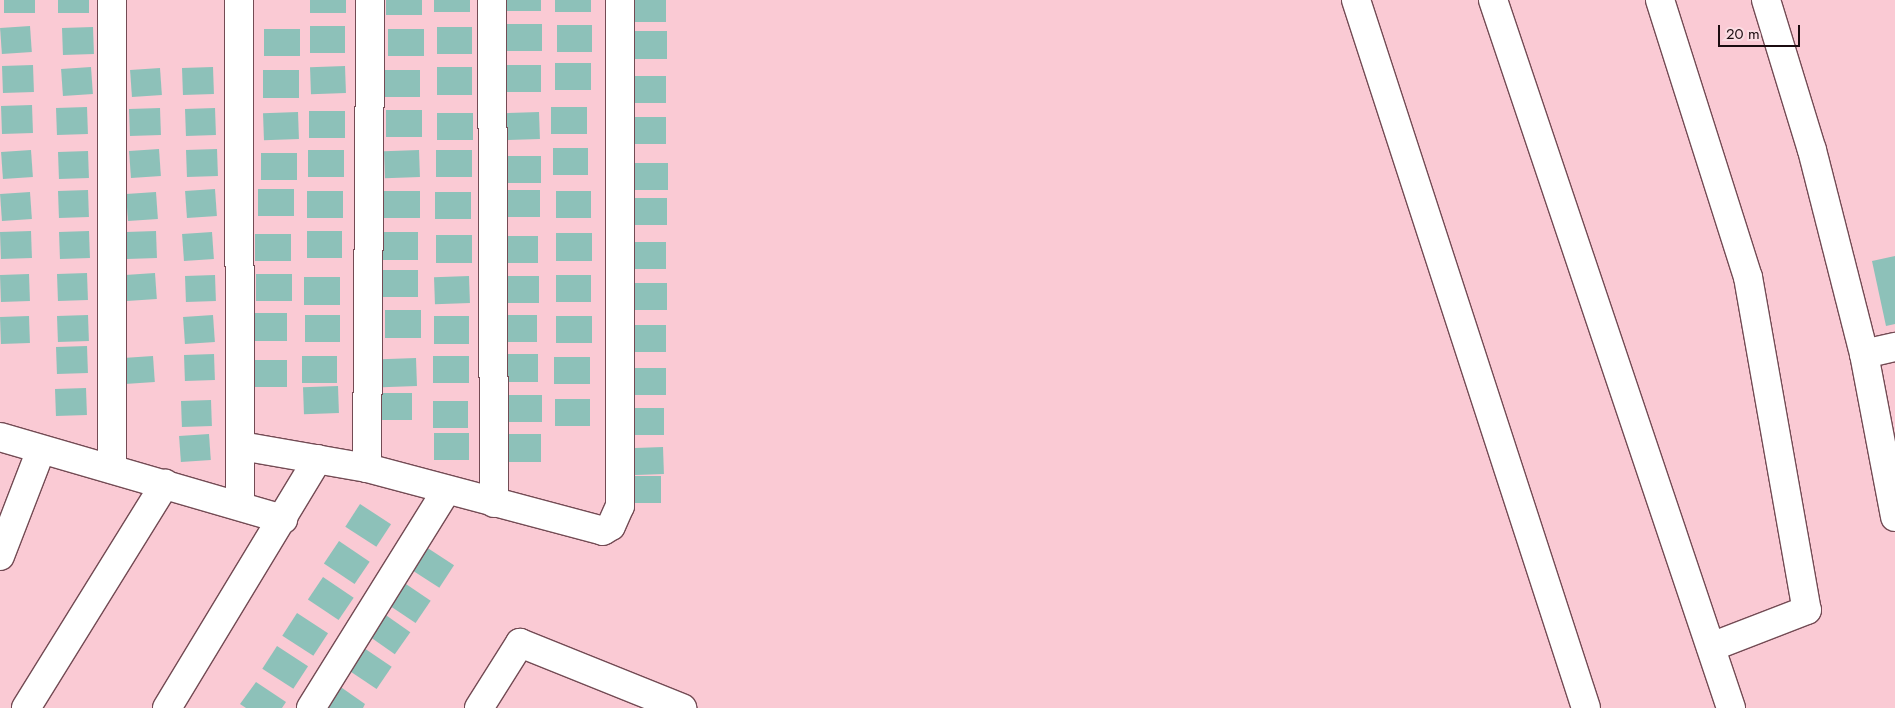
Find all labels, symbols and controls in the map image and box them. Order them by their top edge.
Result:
scale bar [1720,15,1802,47]
text: 20 m [1726,23,1760,45]

